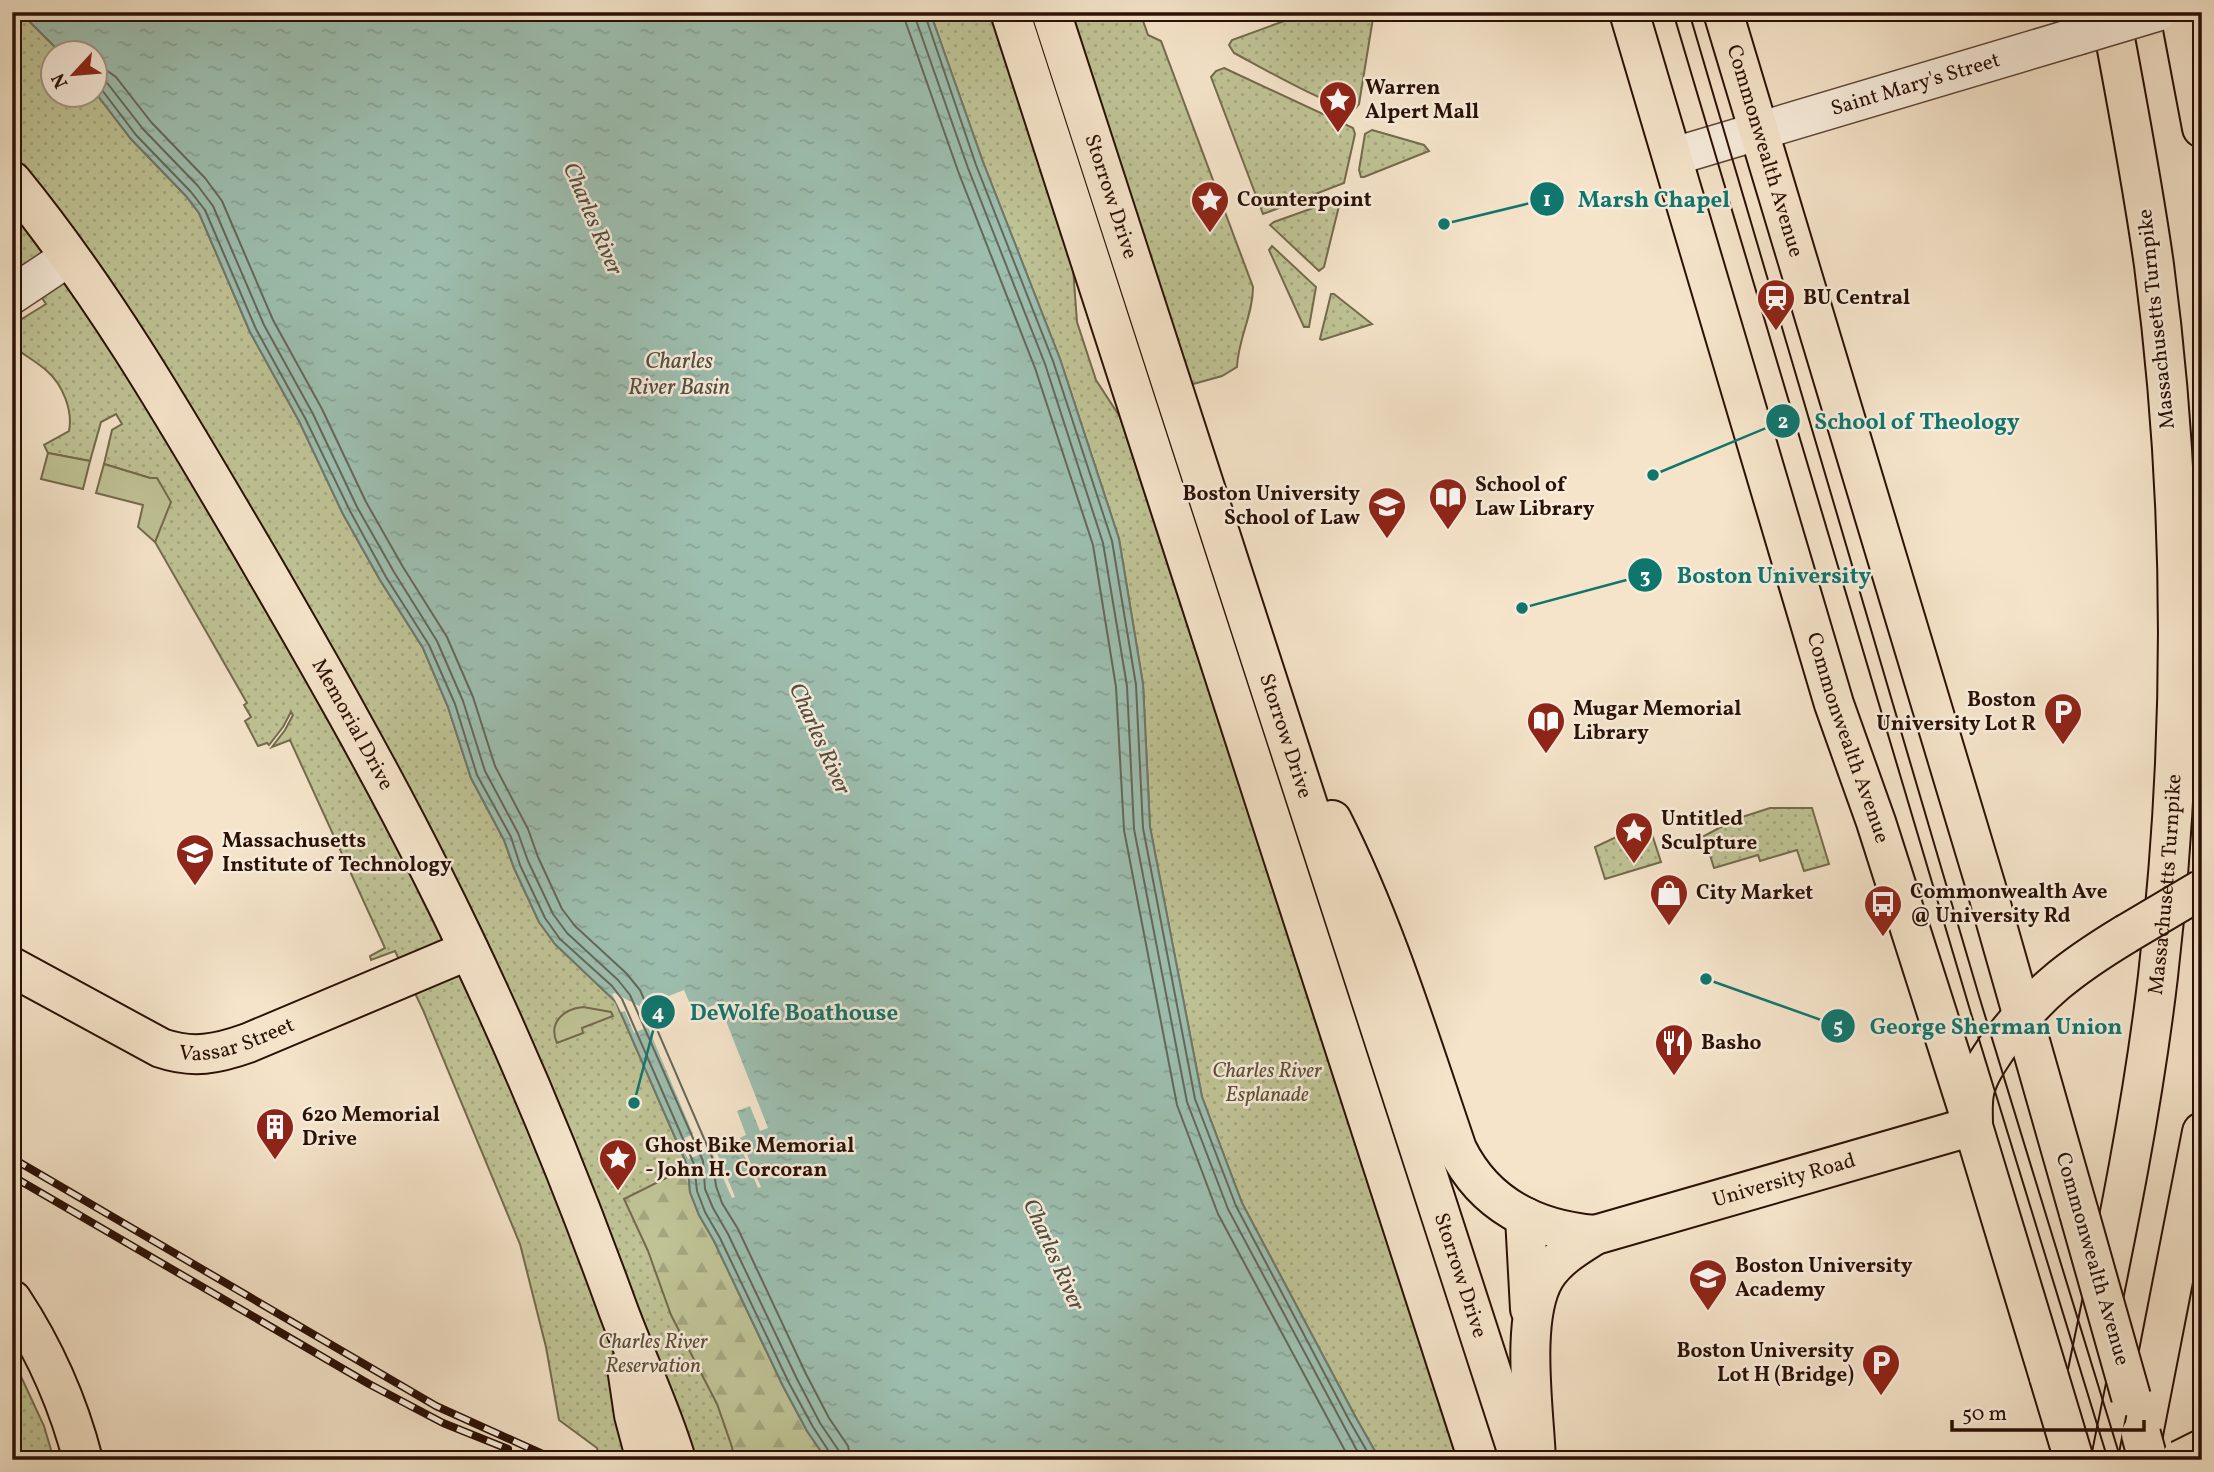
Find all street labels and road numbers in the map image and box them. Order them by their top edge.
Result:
street label: Commonwealth Avenue [1719,41,1810,261]
street label: Saint Mary's Street [1827,46,2004,123]
street label: Storrow Drive [1077,130,1145,263]
street label: Massachusetts Turnpike [2131,207,2183,431]
street label: Commonwealth Avenue [1799,629,1896,847]
street label: Memorial Drive [304,653,401,795]
street label: Storrow Drive [1252,670,1319,802]
street label: Massachusetts Turnpike [2141,773,2189,997]
street label: Vassar Street [177,1011,299,1069]
street label: University Road [1709,1146,1859,1215]
street label: Commonwealth Avenue [2048,1149,2136,1369]
street label: Storrow Drive [1426,1209,1494,1342]

